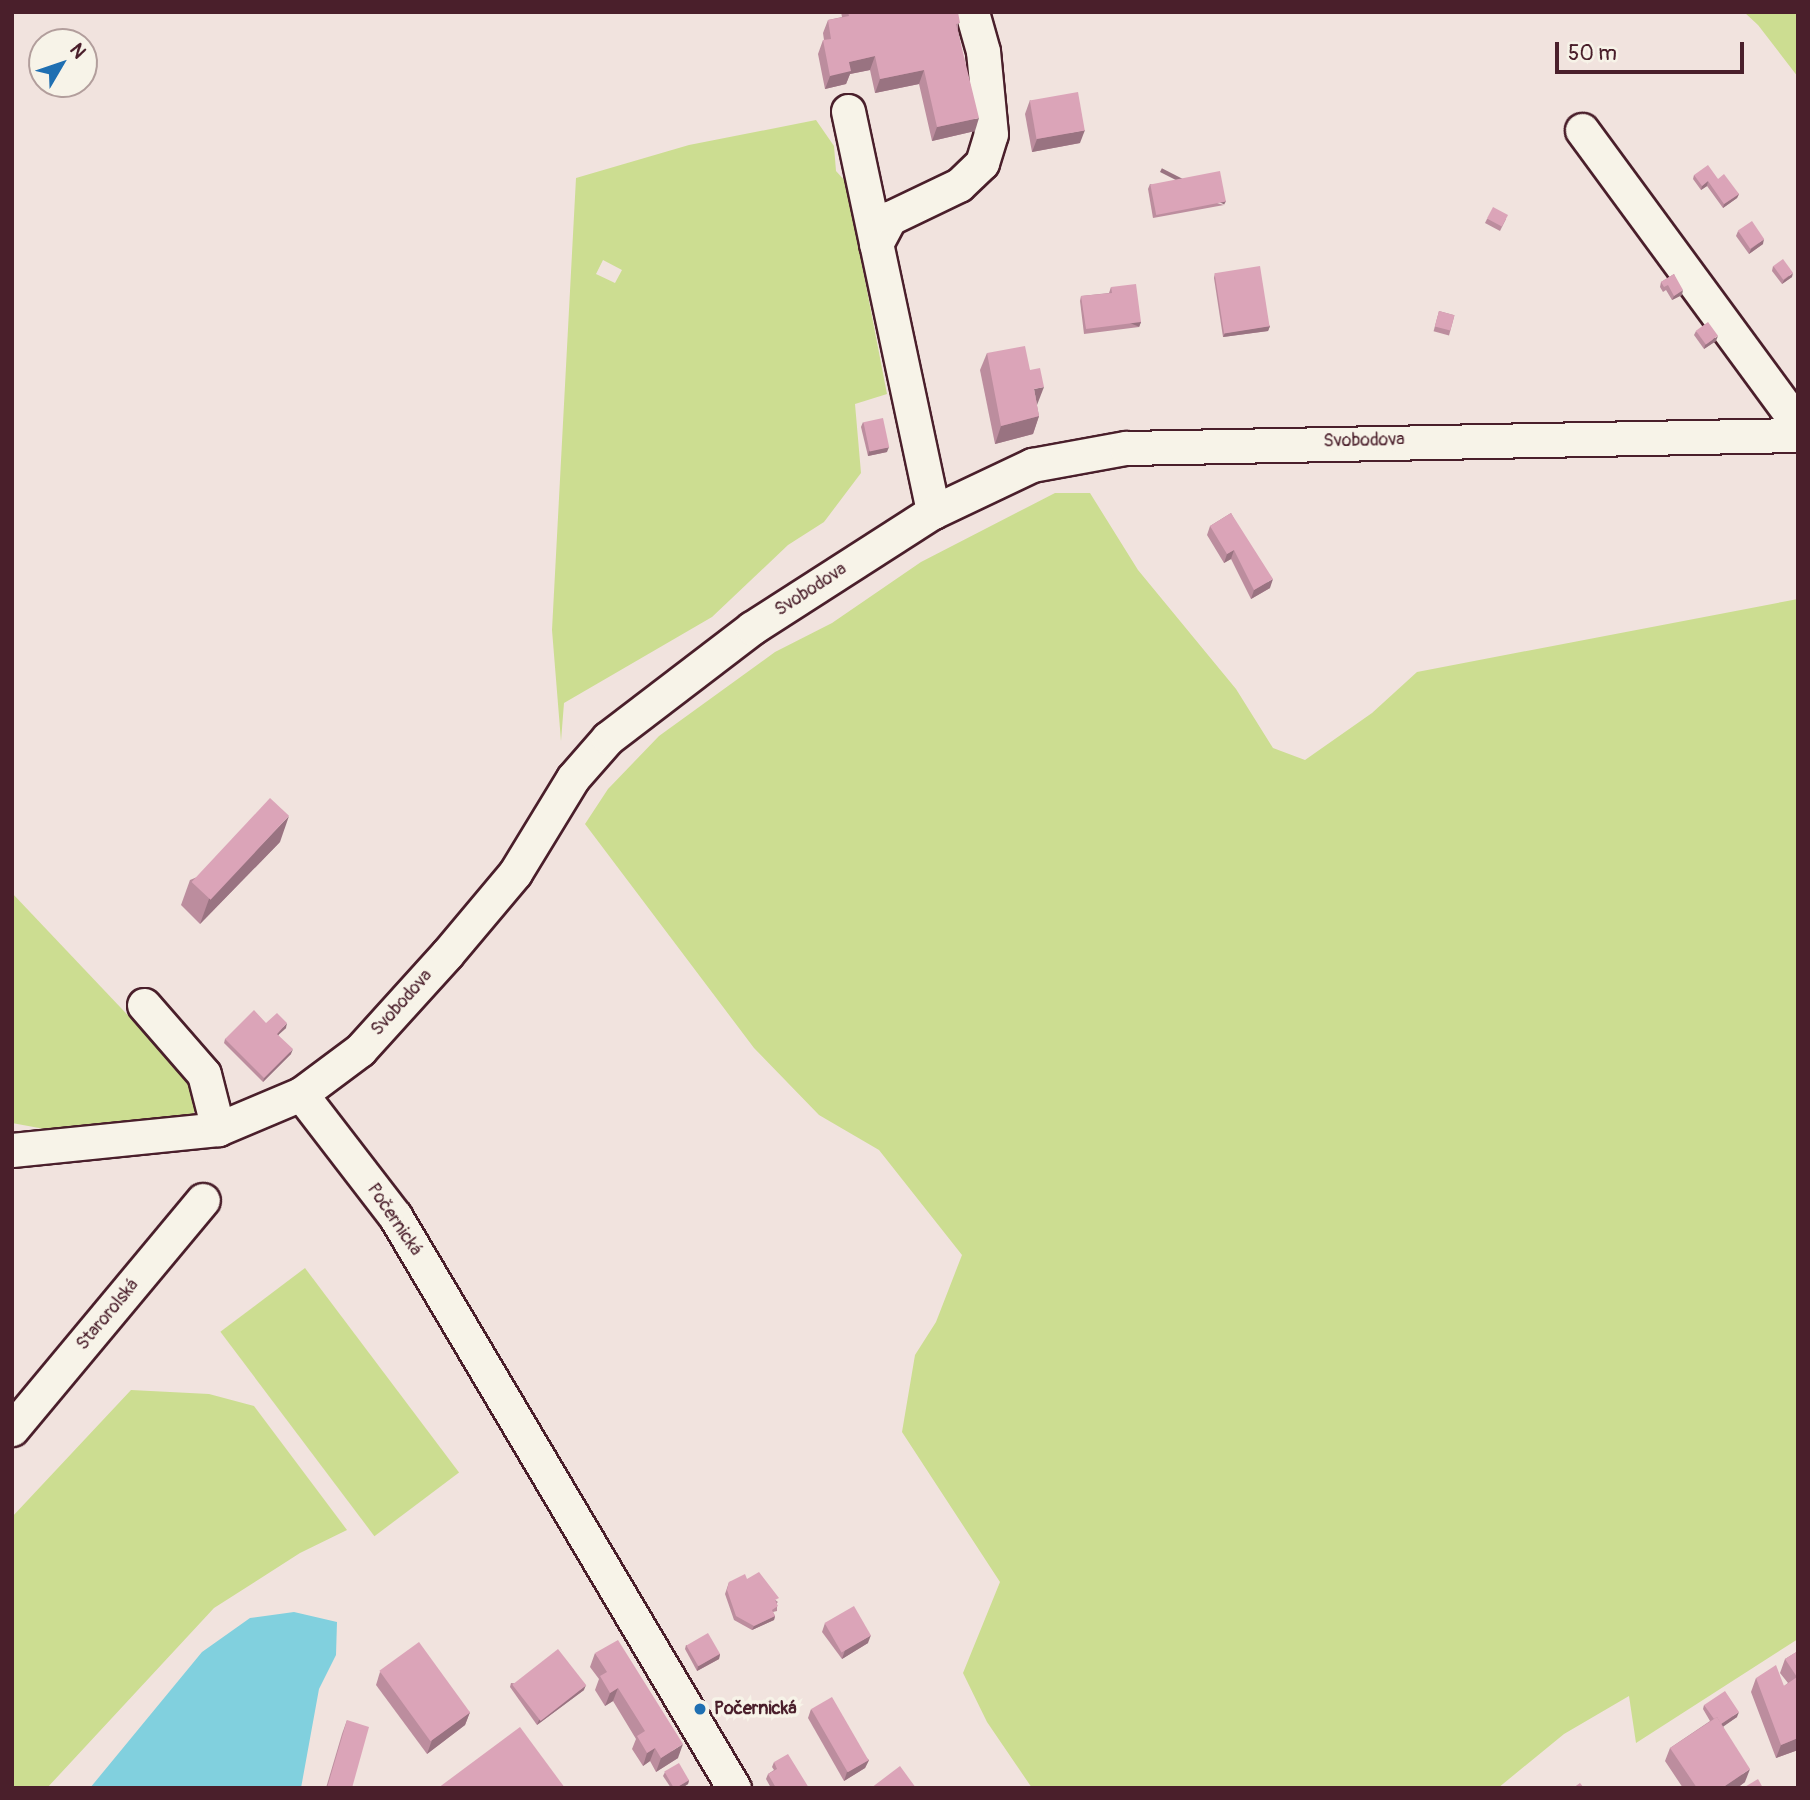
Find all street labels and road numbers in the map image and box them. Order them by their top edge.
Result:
street label: Svobodova [1323,429,1405,453]
street label: Svobodova [771,559,851,621]
street label: Svobodova [367,966,437,1040]
street label: Počernická [362,1180,426,1260]
street label: Starorolská [72,1275,144,1355]

